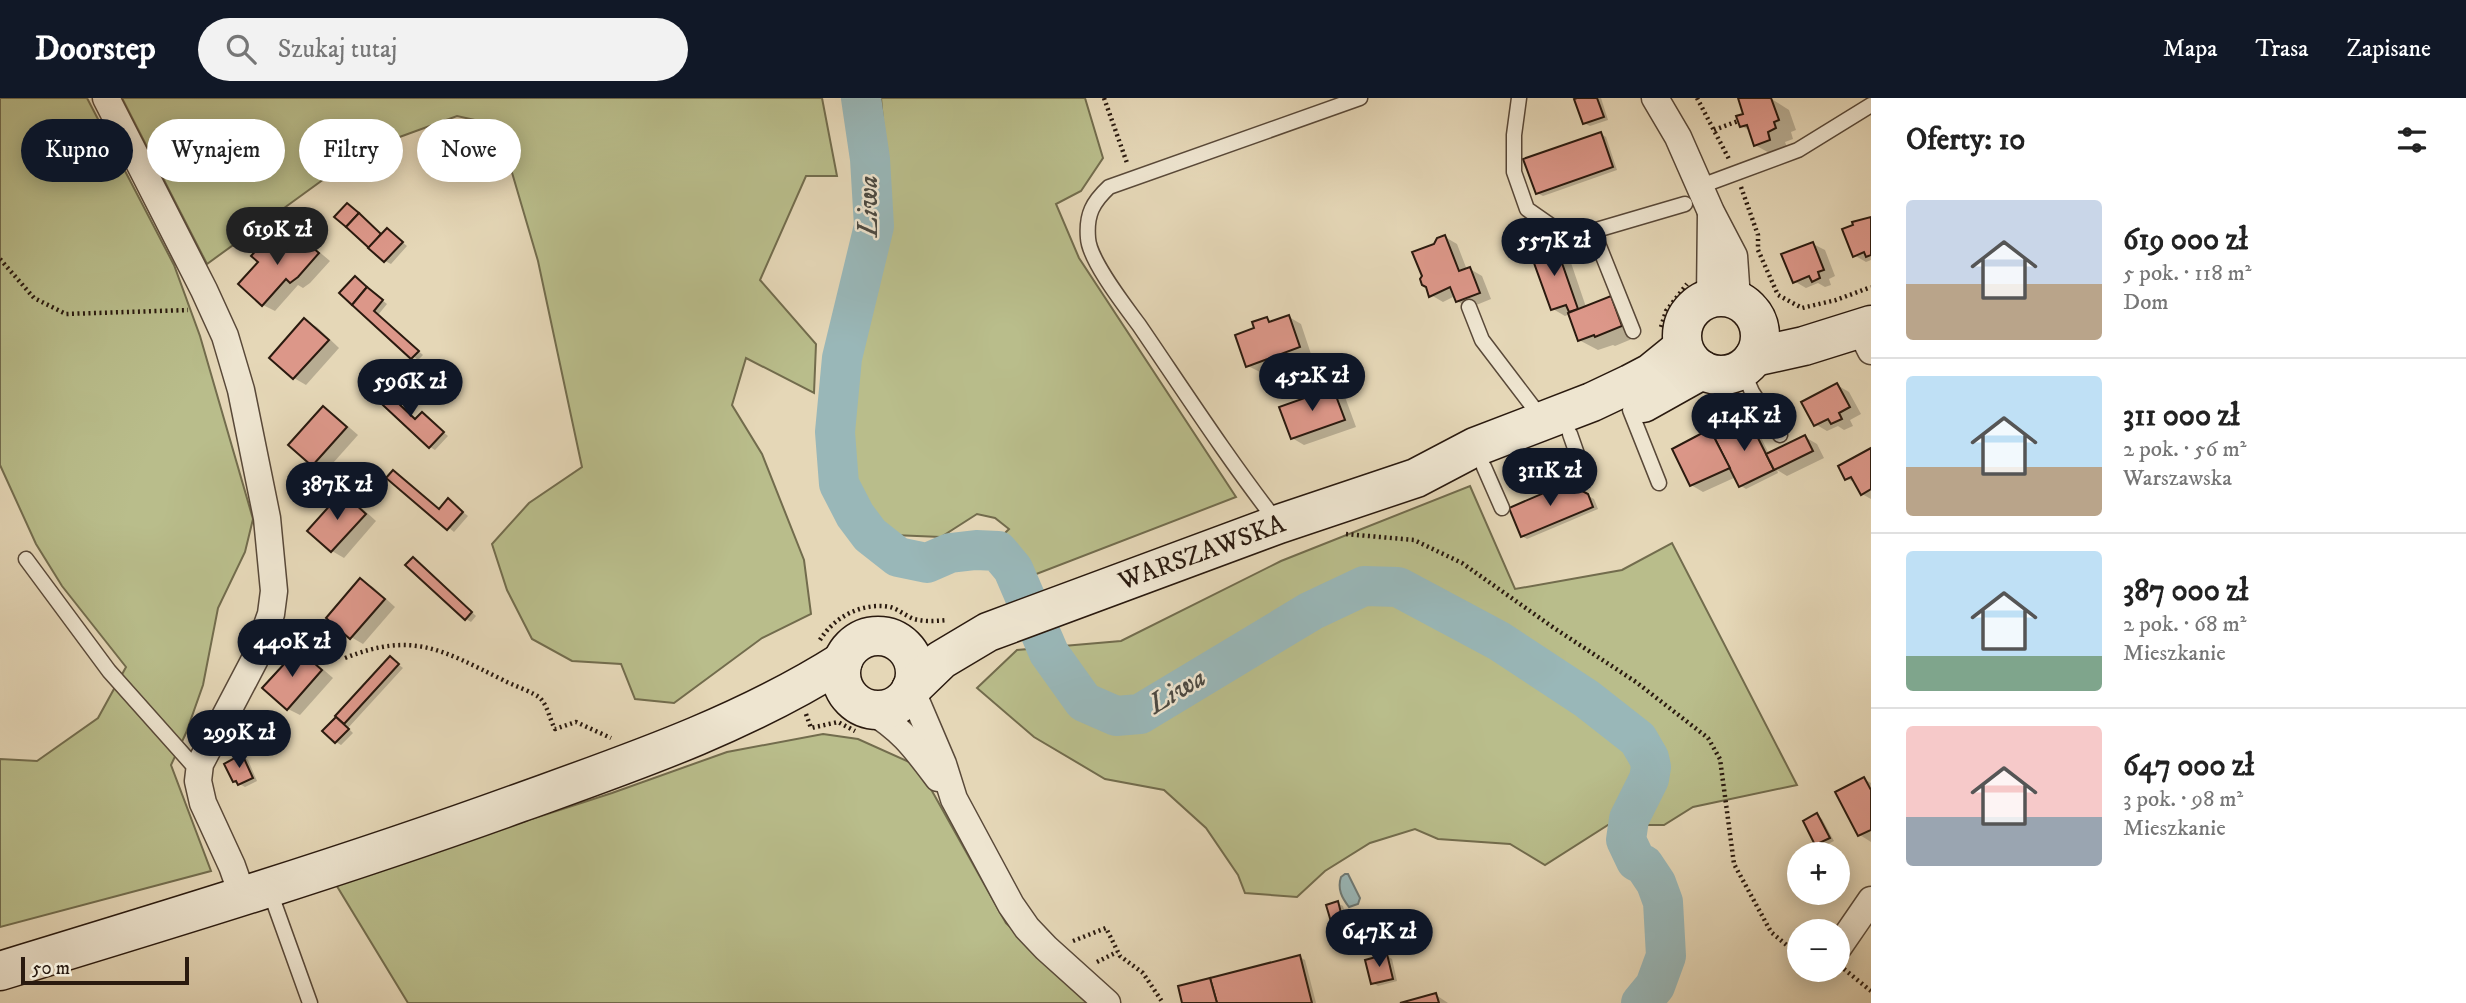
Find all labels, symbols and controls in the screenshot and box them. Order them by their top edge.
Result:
search box [198,18,688,81]
text: Doorstep [35,29,156,70]
icon: search [222,30,260,68]
text: Szukaj tutaj [278,33,397,66]
text: Mapa [2163,34,2217,64]
text: Trasa [2255,34,2309,64]
text: Zapisane [2347,34,2431,64]
chip: Kupno [21,119,133,182]
chip: Wynajem [147,119,285,182]
chip: Filtry [299,119,403,182]
chip: Nowe [417,119,521,182]
icon: filters [2393,121,2431,159]
text: Oferty: 10 [1906,122,2025,159]
water label: Liwa [851,175,886,239]
pin: 619K zł [212,208,342,267]
text: 619K zł [242,215,312,244]
pin: 557K zł [1489,218,1619,278]
text: 619 000 zł [2123,222,2248,259]
text: 557K zł [1518,226,1590,255]
icon: home [1962,228,2046,312]
text: 5 pok. · 118 m² [2123,259,2252,288]
text: Dom [2123,288,2169,317]
pin: 452K zł [1247,354,1377,413]
pin: 596K zł [345,360,475,419]
text: 452K zł [1275,361,1349,390]
text: 596K zł [374,367,446,396]
pin: 414K zł [1679,394,1809,453]
text: 311 000 zł [2123,398,2240,435]
text: 414K zł [1708,401,1780,430]
icon: home [1962,404,2046,488]
text: 2 pok. · 56 m² [2123,435,2247,464]
pin: 311K zł [1485,448,1615,508]
text: 311K zł [1518,456,1582,485]
pin: 387K zł [272,462,402,522]
text: Warszawska [2123,464,2232,493]
text: 387K zł [302,470,372,499]
street label: WARSZAWSKA [1113,507,1290,599]
text: 387 000 zł [2123,573,2248,610]
icon: home [1962,579,2046,663]
text: 2 pok. · 68 m² [2123,610,2247,639]
pin: 440K zł [227,620,357,679]
text: 440K zł [254,627,330,656]
text: Mieszkanie [2123,639,2226,668]
water label: Liwa [1140,660,1212,723]
pin: 299K zł [174,710,304,770]
text: 299K zł [203,718,275,747]
text: 647 000 zł [2123,748,2254,785]
icon: home [1962,754,2046,838]
text: 3 pok. · 98 m² [2123,785,2243,814]
text: Mieszkanie [2123,814,2226,843]
map controls [1787,842,1850,982]
button: + [1787,842,1850,905]
pin: 647K zł [1314,910,1444,969]
text: 647K zł [1342,917,1416,946]
button: − [1787,919,1850,982]
scale bar [21,954,189,986]
text: 50 m [32,957,70,980]

